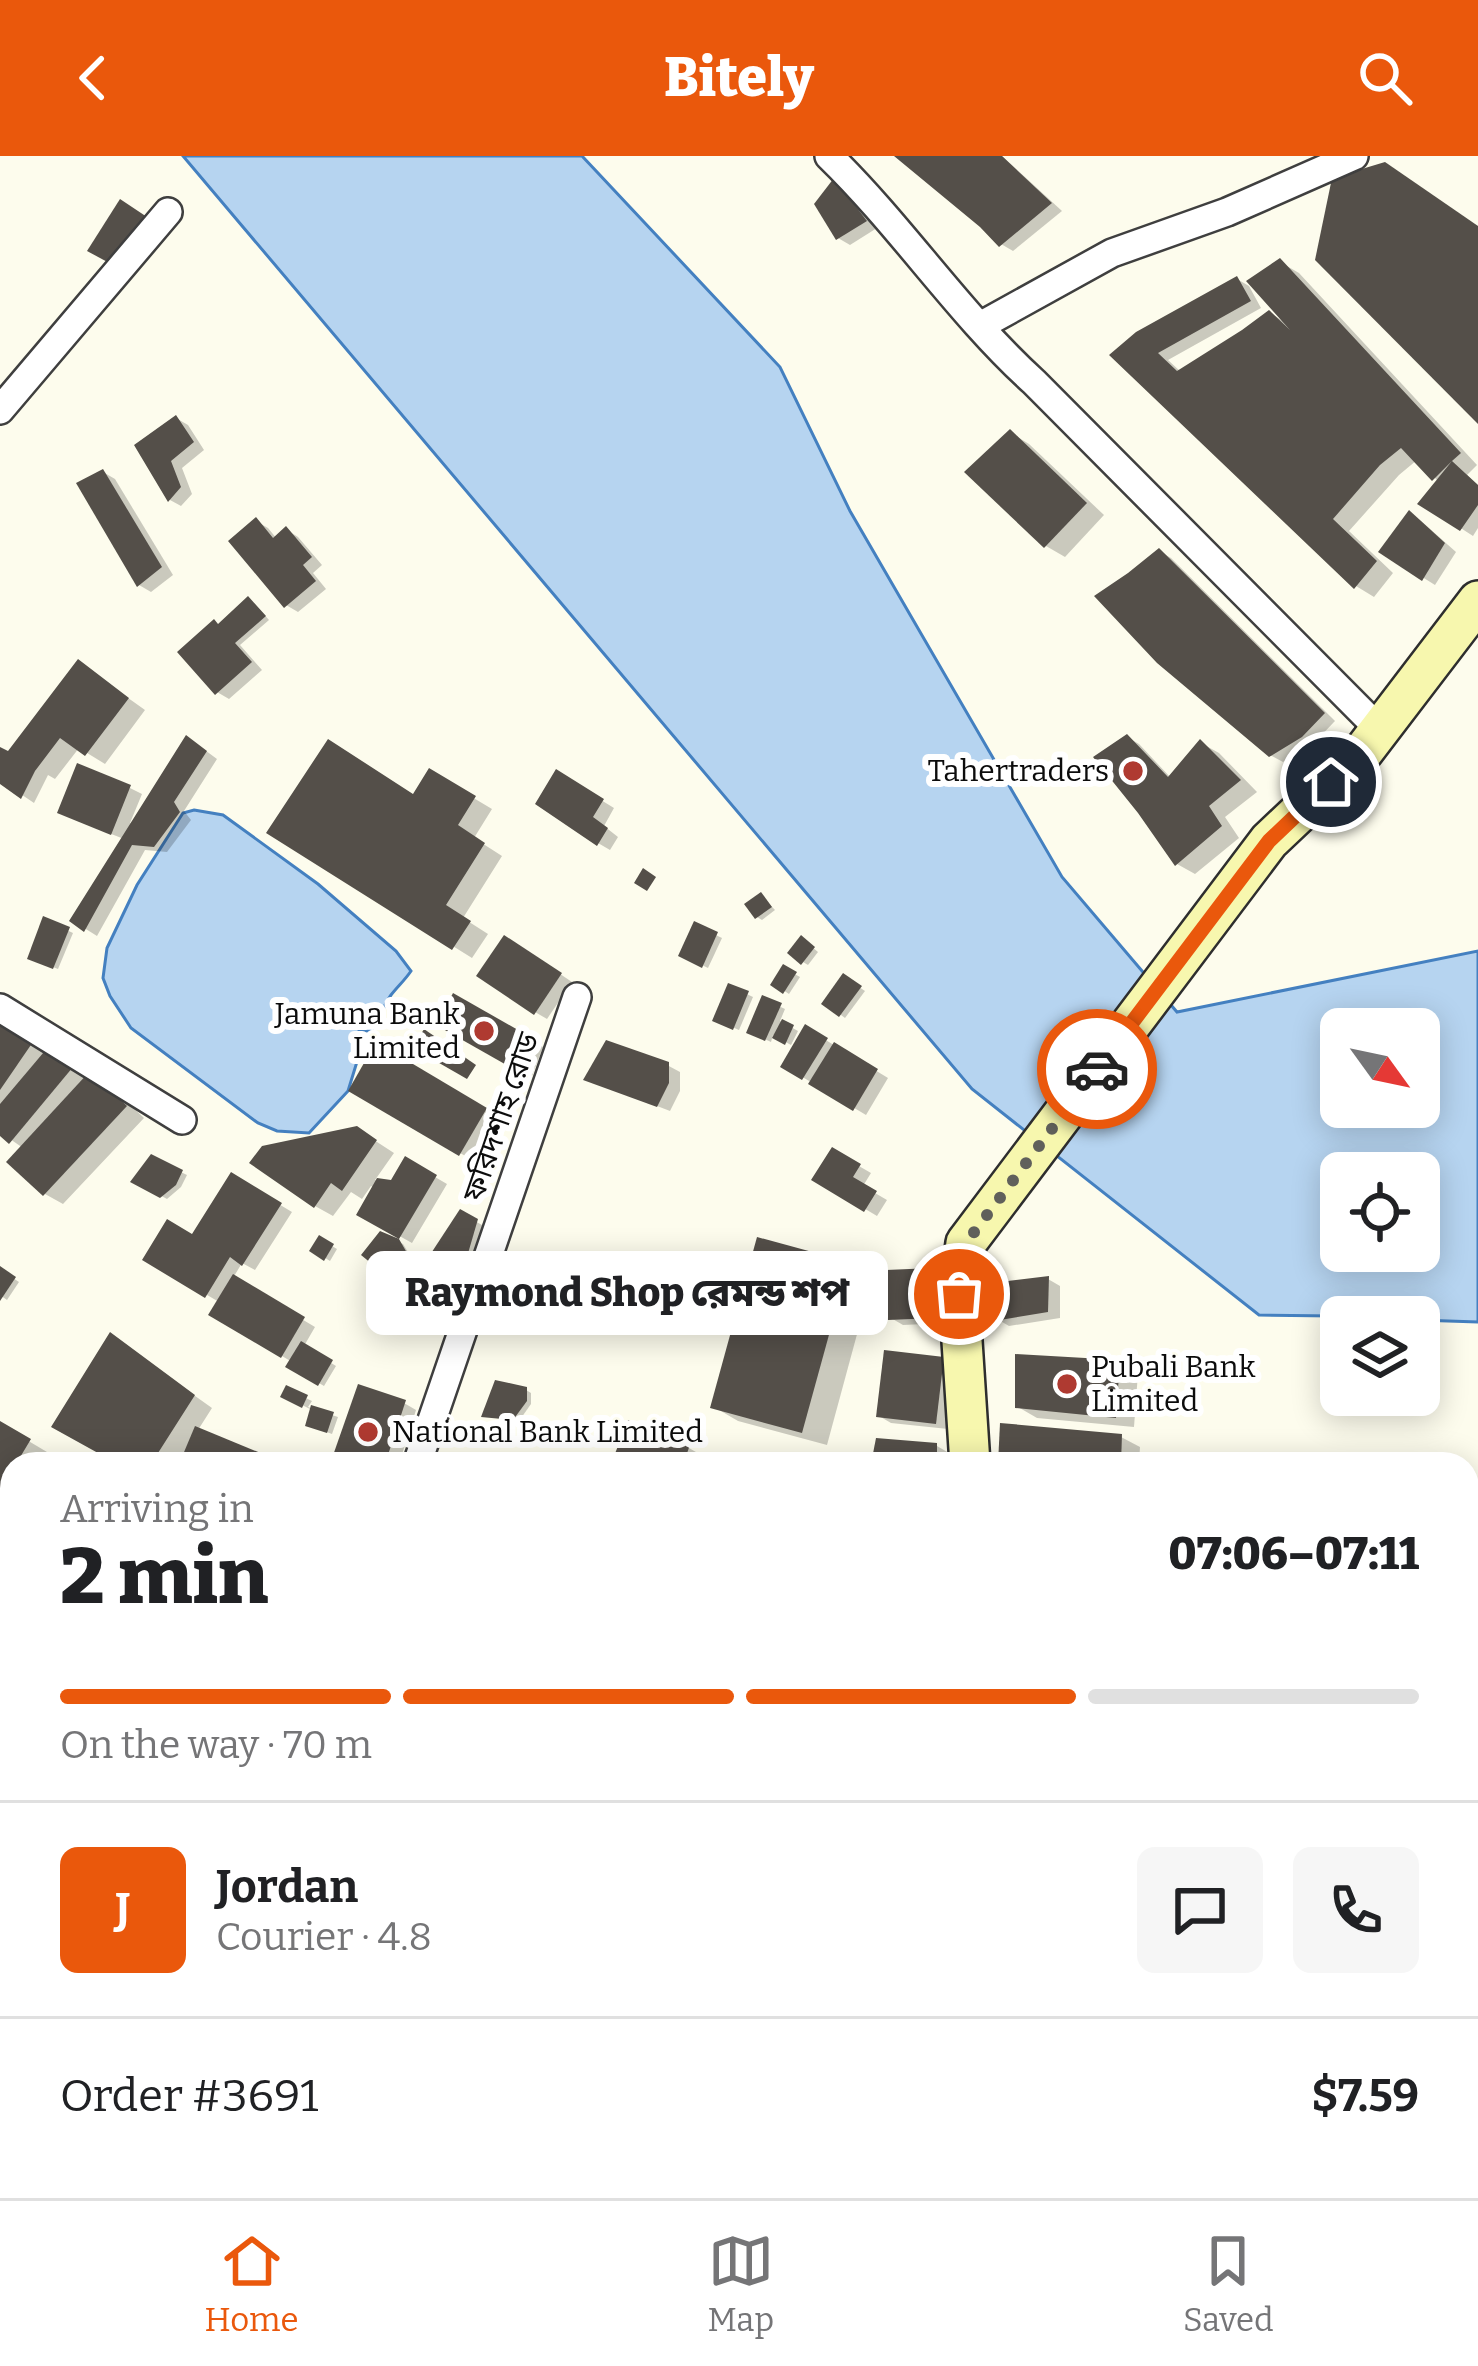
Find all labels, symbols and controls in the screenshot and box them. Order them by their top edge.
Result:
icon: back [60,45,126,111]
icon: search [1352,45,1418,111]
text: Bitely [664,46,814,110]
pin [1280,731,1382,833]
icon: home [1298,749,1364,815]
place label: Tahertraders [927,753,1109,789]
marker: Tahertraders [1120,758,1146,784]
place label: Jamuna Bank Limited [274,996,460,1066]
north arrow [1320,1008,1440,1128]
map controls [1320,1008,1440,1416]
courier [1037,1009,1157,1129]
marker: Jamuna Bank Limited [471,1018,497,1044]
street label: ফরিদশাহ রোড [455,1027,547,1207]
icon: car [1064,1036,1130,1102]
button: locate [1320,1152,1440,1272]
pin [908,1243,1010,1345]
callout: Raymond Shop রেমন্ড শপ [365,1252,887,1336]
icon: bag [926,1261,992,1327]
text: Raymond Shop রেমন্ড শপ [405,1270,849,1316]
button: layers [1320,1296,1440,1416]
place label: Pubali Bank Limited [1091,1349,1256,1419]
marker: Pubali Bank Limited [1054,1371,1080,1397]
place label: National Bank Limited [392,1414,703,1450]
marker: National Bank Limited [355,1419,381,1445]
text: Arriving in [60,1486,254,1532]
text: 07:06–07:11 [1168,1527,1419,1581]
text: 2 min [60,1530,269,1624]
text: On the way · 70 m [60,1722,372,1768]
button: chat [1137,1847,1263,1973]
button: phone [1293,1847,1419,1973]
text: Jordan [216,1860,358,1914]
text: J [115,1883,131,1937]
text: Courier · 4.8 [216,1914,432,1960]
text: Order #3691 [60,2069,319,2123]
text: $7.59 [1311,2069,1419,2123]
tab: Home [204,2228,299,2340]
tab: Map [708,2228,774,2340]
tab: Saved [1183,2228,1274,2340]

